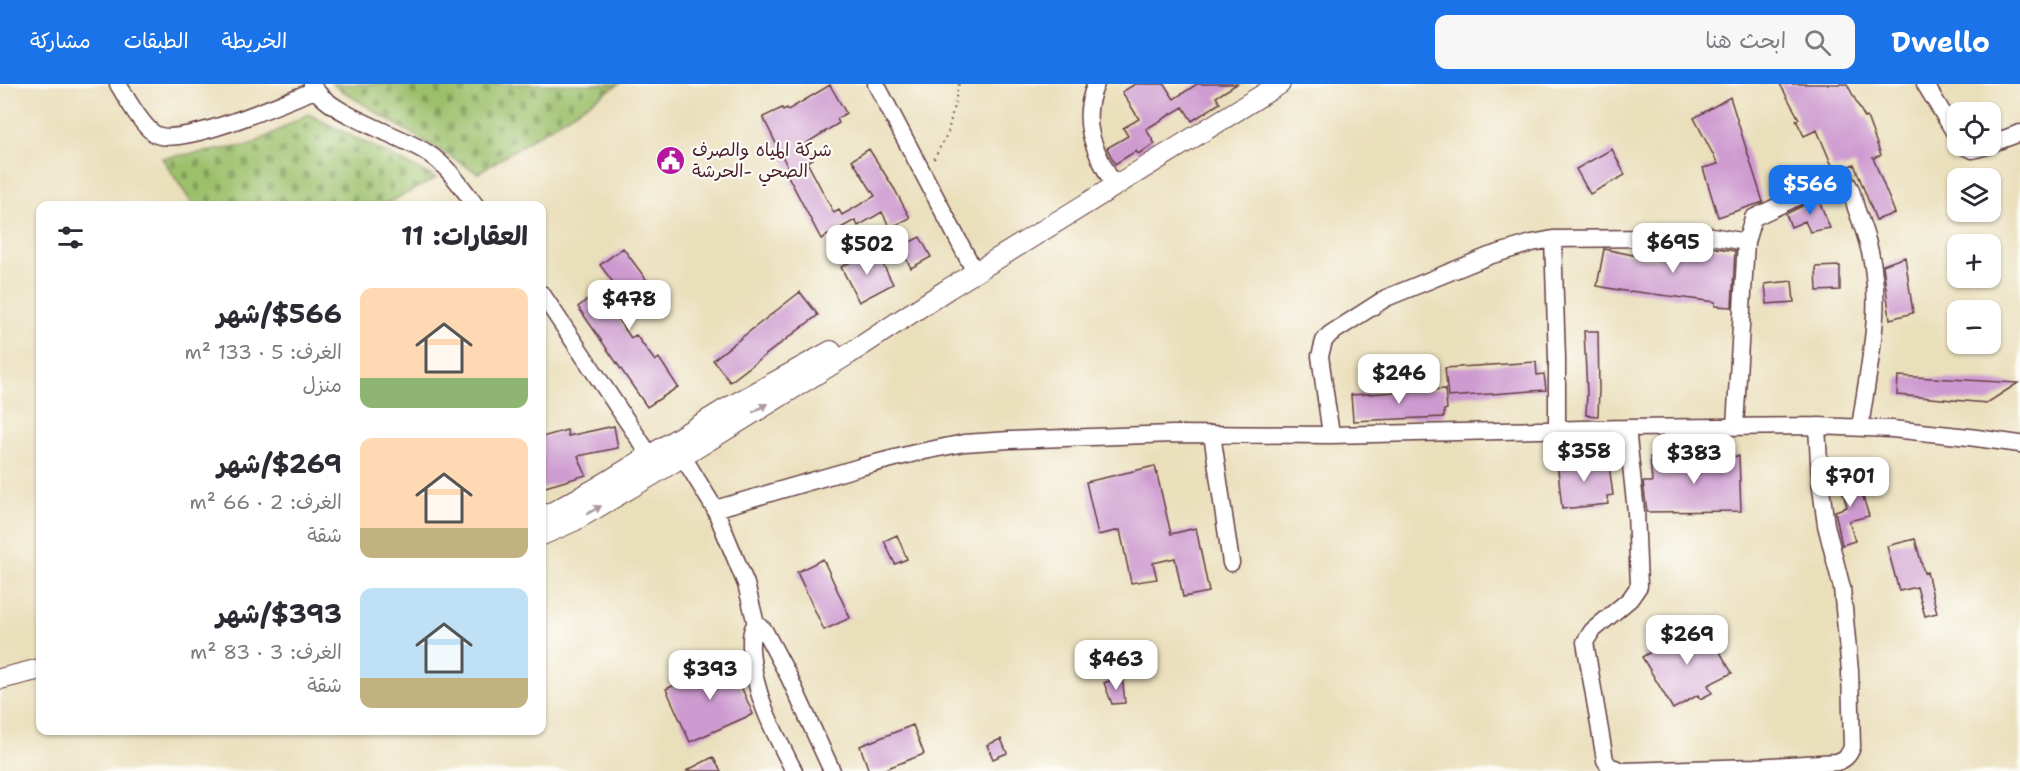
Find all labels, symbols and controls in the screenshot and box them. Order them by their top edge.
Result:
search box [1435,15,1855,69]
text: Dwello [1891,23,1990,61]
text: ابحث هنا [1705,26,1786,55]
icon: search [1801,26,1834,59]
text: مشاركة [30,27,91,55]
text: الطبقات [124,27,189,55]
text: الخريطة [222,27,287,55]
map controls [1947,102,2001,354]
button: locate [1947,102,2001,156]
place label: شركة المياه والصرف الصحي -الحرشة [692,138,832,187]
public building icon: شركة المياه والصرف الصحي -الحرشة [655,144,687,176]
pin: $566 [1774,165,1846,216]
button: layers [1947,168,2001,222]
text: $566 [1783,171,1837,197]
text: العقارات: 11 [401,218,528,253]
icon: filters [54,221,87,254]
pin: $695 [1637,223,1709,274]
pin: $502 [831,225,903,276]
text: $695 [1646,229,1700,255]
text: $502 [840,231,894,257]
button: + [1947,234,2001,288]
pin: $478 [593,280,665,331]
text: $478 [602,286,656,312]
text: $566/شهر [217,296,342,331]
button: − [1947,300,2001,354]
icon: home [408,312,480,384]
text: الغرف: 5 · 133 m² [184,339,342,365]
pin: $246 [1363,354,1435,405]
text: $246 [1372,360,1426,386]
text: منزل [303,372,342,398]
one-way arrow [752,403,768,414]
pin: $358 [1548,432,1620,483]
pin: $383 [1658,434,1730,485]
text: $358 [1557,438,1611,464]
text: $383 [1666,440,1722,466]
text: $269/شهر [217,446,342,481]
pin: $701 [1814,457,1886,508]
icon: home [408,462,480,534]
text: $701 [1825,463,1875,489]
text: الغرف: 2 · 66 m² [189,489,342,515]
one-way arrow [586,505,603,515]
text: شقة [307,522,342,548]
text: $393/شهر [216,596,342,631]
icon: home [408,612,480,684]
pin: $269 [1651,615,1723,666]
text: $269 [1660,621,1714,647]
text: الغرف: 3 · 83 m² [190,639,342,665]
pin: $463 [1080,640,1152,691]
text: $463 [1089,646,1143,672]
pin: $393 [674,650,746,701]
text: $393 [683,656,737,682]
text: شقة [307,672,342,698]

